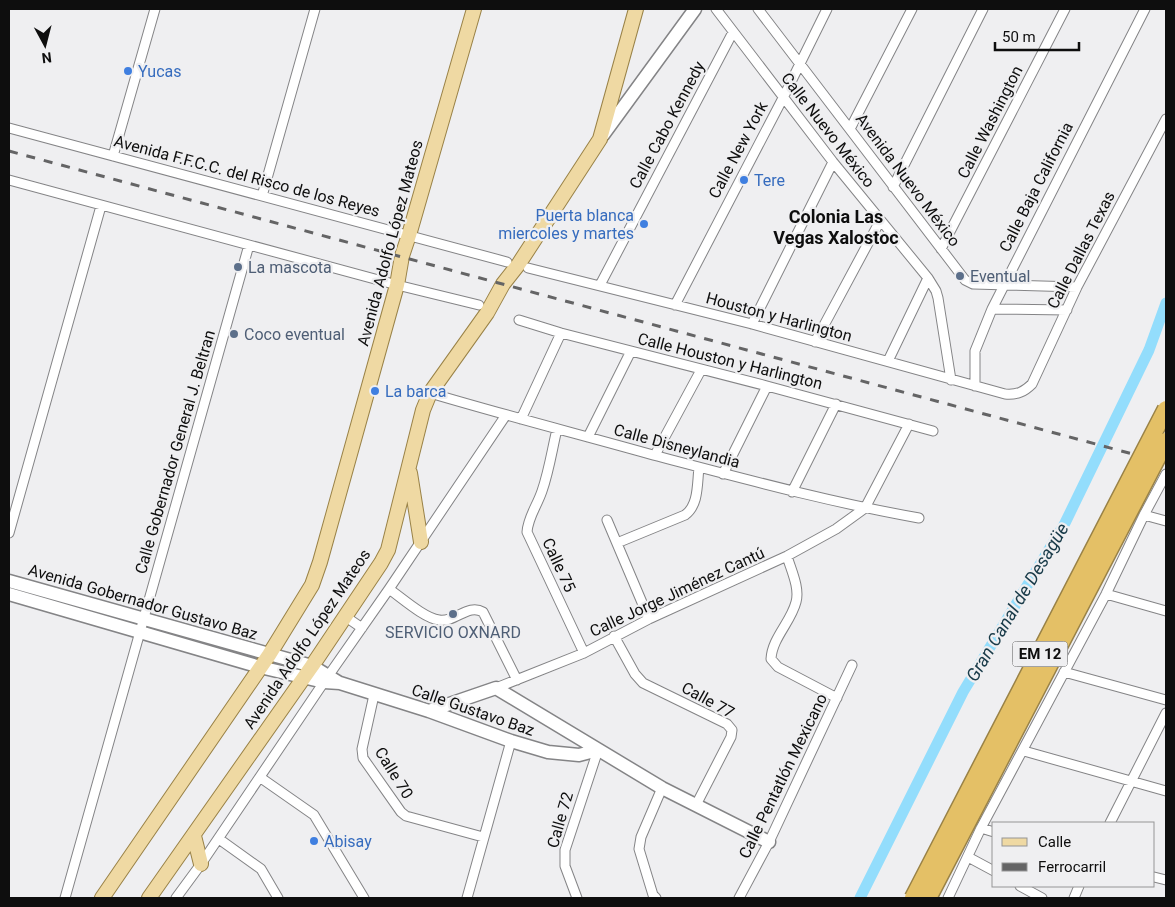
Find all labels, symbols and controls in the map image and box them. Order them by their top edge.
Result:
north arrow [20,20,70,70]
scale bar [995,20,1079,52]
text: 50 m [1002,28,1036,46]
text: N [41,49,52,66]
street label: Calle Cabo Kennedy [625,58,709,192]
place label: Yucas [138,62,181,81]
street label: Calle Washington [953,63,1027,181]
marker: Yucas [122,65,134,77]
street label: Calle Nuevo México [777,69,879,191]
street label: Calle New York [704,98,772,202]
street label: Avenida Nuevo México [852,110,964,250]
street label: Calle Baja California [995,119,1077,255]
street label: Avenida F.F.C.C. del Risco de los Reyes [112,131,382,221]
street label: Avenida Adolfo López Mateos [353,138,427,348]
place label: Tere [754,171,785,190]
marker: Tere [738,174,750,186]
street label: Calle Dallas Texas [1043,188,1119,312]
place label: Puerta blanca miercoles y martes [498,206,634,243]
district label: Colonia Las Vegas Xalostoc [773,206,899,248]
marker: Puerta blanca miercoles y martes [638,218,650,230]
place label: La mascota [248,258,332,277]
marker: La mascota [232,261,244,273]
place label: Eventual [970,267,1031,286]
marker: Eventual [954,270,966,282]
street label: Houston y Harlington [704,288,854,346]
place label: Coco eventual [244,325,345,344]
street label: Calle Gobernador General J. Beltran [131,328,219,576]
marker: Coco eventual [228,328,240,340]
street label: Calle Houston y Harlington [636,329,824,393]
place label: La barca [385,382,446,401]
marker: La barca [369,385,381,397]
street label: Calle Disneylandia [612,420,742,472]
water label: Gran Canal de Desagüe [961,519,1073,685]
street label: Calle 75 [538,535,580,595]
street label: Calle Jorge Jiménez Cantú [587,543,767,641]
street label: Avenida Adolfo López Mateos [240,546,374,732]
street label: Avenida Gobernador Gustavo Baz [26,560,260,644]
marker: SERVICIO OXNARD [447,608,459,620]
place label: SERVICIO OXNARD [385,623,521,642]
road number: EM 12 [1012,642,1068,666]
street label: Calle 77 [678,678,738,722]
street label: Calle Gustavo Baz [409,680,537,740]
street label: Calle Pentatlón Mexicano [735,691,831,861]
street label: Calle 70 [371,744,417,802]
street label: Calle 72 [543,790,577,850]
legend [992,822,1155,887]
place label: Abisay [324,832,372,851]
text: Calle [1038,833,1071,851]
marker: Abisay [308,835,320,847]
text: Ferrocarril [1038,858,1106,876]

